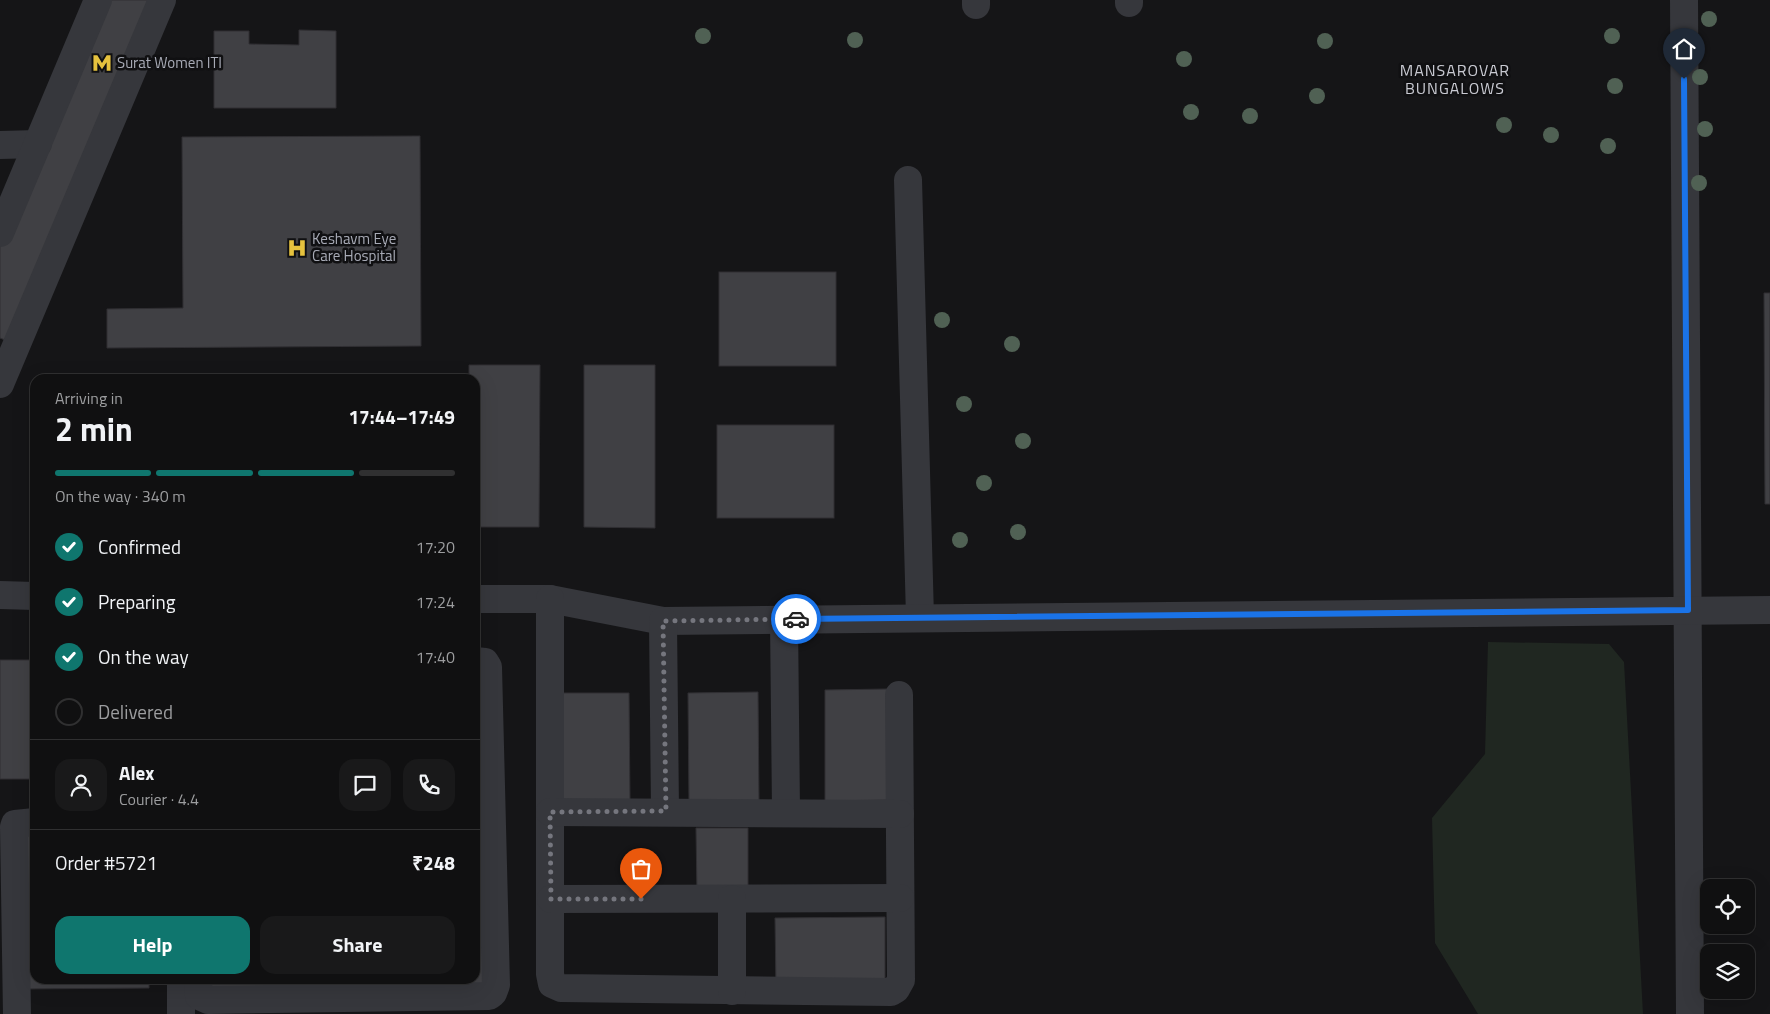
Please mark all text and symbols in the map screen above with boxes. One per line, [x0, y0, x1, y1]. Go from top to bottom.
pin [1663, 28, 1705, 79]
icon: home [1670, 35, 1698, 63]
place label: Surat Women ITI [117, 51, 222, 74]
metro station icon: Surat Women ITI [91, 52, 113, 74]
district label: MANSAROVAR BUNGALOWS [1400, 58, 1510, 100]
place label: Keshavm Eye Care Hospital [312, 227, 396, 267]
hospital icon: Keshavm Eye Care Hospital [286, 237, 308, 259]
text: Arriving in [55, 386, 123, 410]
text: 17:44–17:49 [348, 402, 455, 431]
text: 2 min [55, 405, 133, 453]
text: On the way · 340 m [55, 484, 186, 508]
text: Confirmed [98, 532, 181, 561]
icon: check [55, 533, 83, 561]
text: 17:20 [416, 535, 455, 559]
text: Preparing [98, 587, 175, 616]
icon: check [55, 588, 83, 616]
text: 17:24 [416, 590, 455, 614]
courier [771, 594, 821, 644]
icon: car [782, 605, 810, 633]
text: On the way [98, 642, 189, 671]
icon: check [55, 643, 83, 671]
text: 17:40 [416, 645, 455, 669]
text: Delivered [98, 697, 173, 726]
text: Alex [119, 758, 154, 787]
button: person [55, 759, 107, 811]
button: chat [339, 759, 391, 811]
button: phone [403, 759, 455, 811]
text: Courier · 4.4 [119, 787, 199, 811]
text: Order #5721 [55, 848, 157, 877]
text: ₹248 [412, 848, 455, 877]
pin [620, 848, 662, 899]
icon: bag [627, 855, 655, 883]
map controls [1700, 879, 1755, 999]
button: locate [1700, 879, 1755, 934]
button: Help [55, 916, 250, 974]
button: Share [260, 916, 455, 974]
button: layers [1700, 944, 1755, 999]

